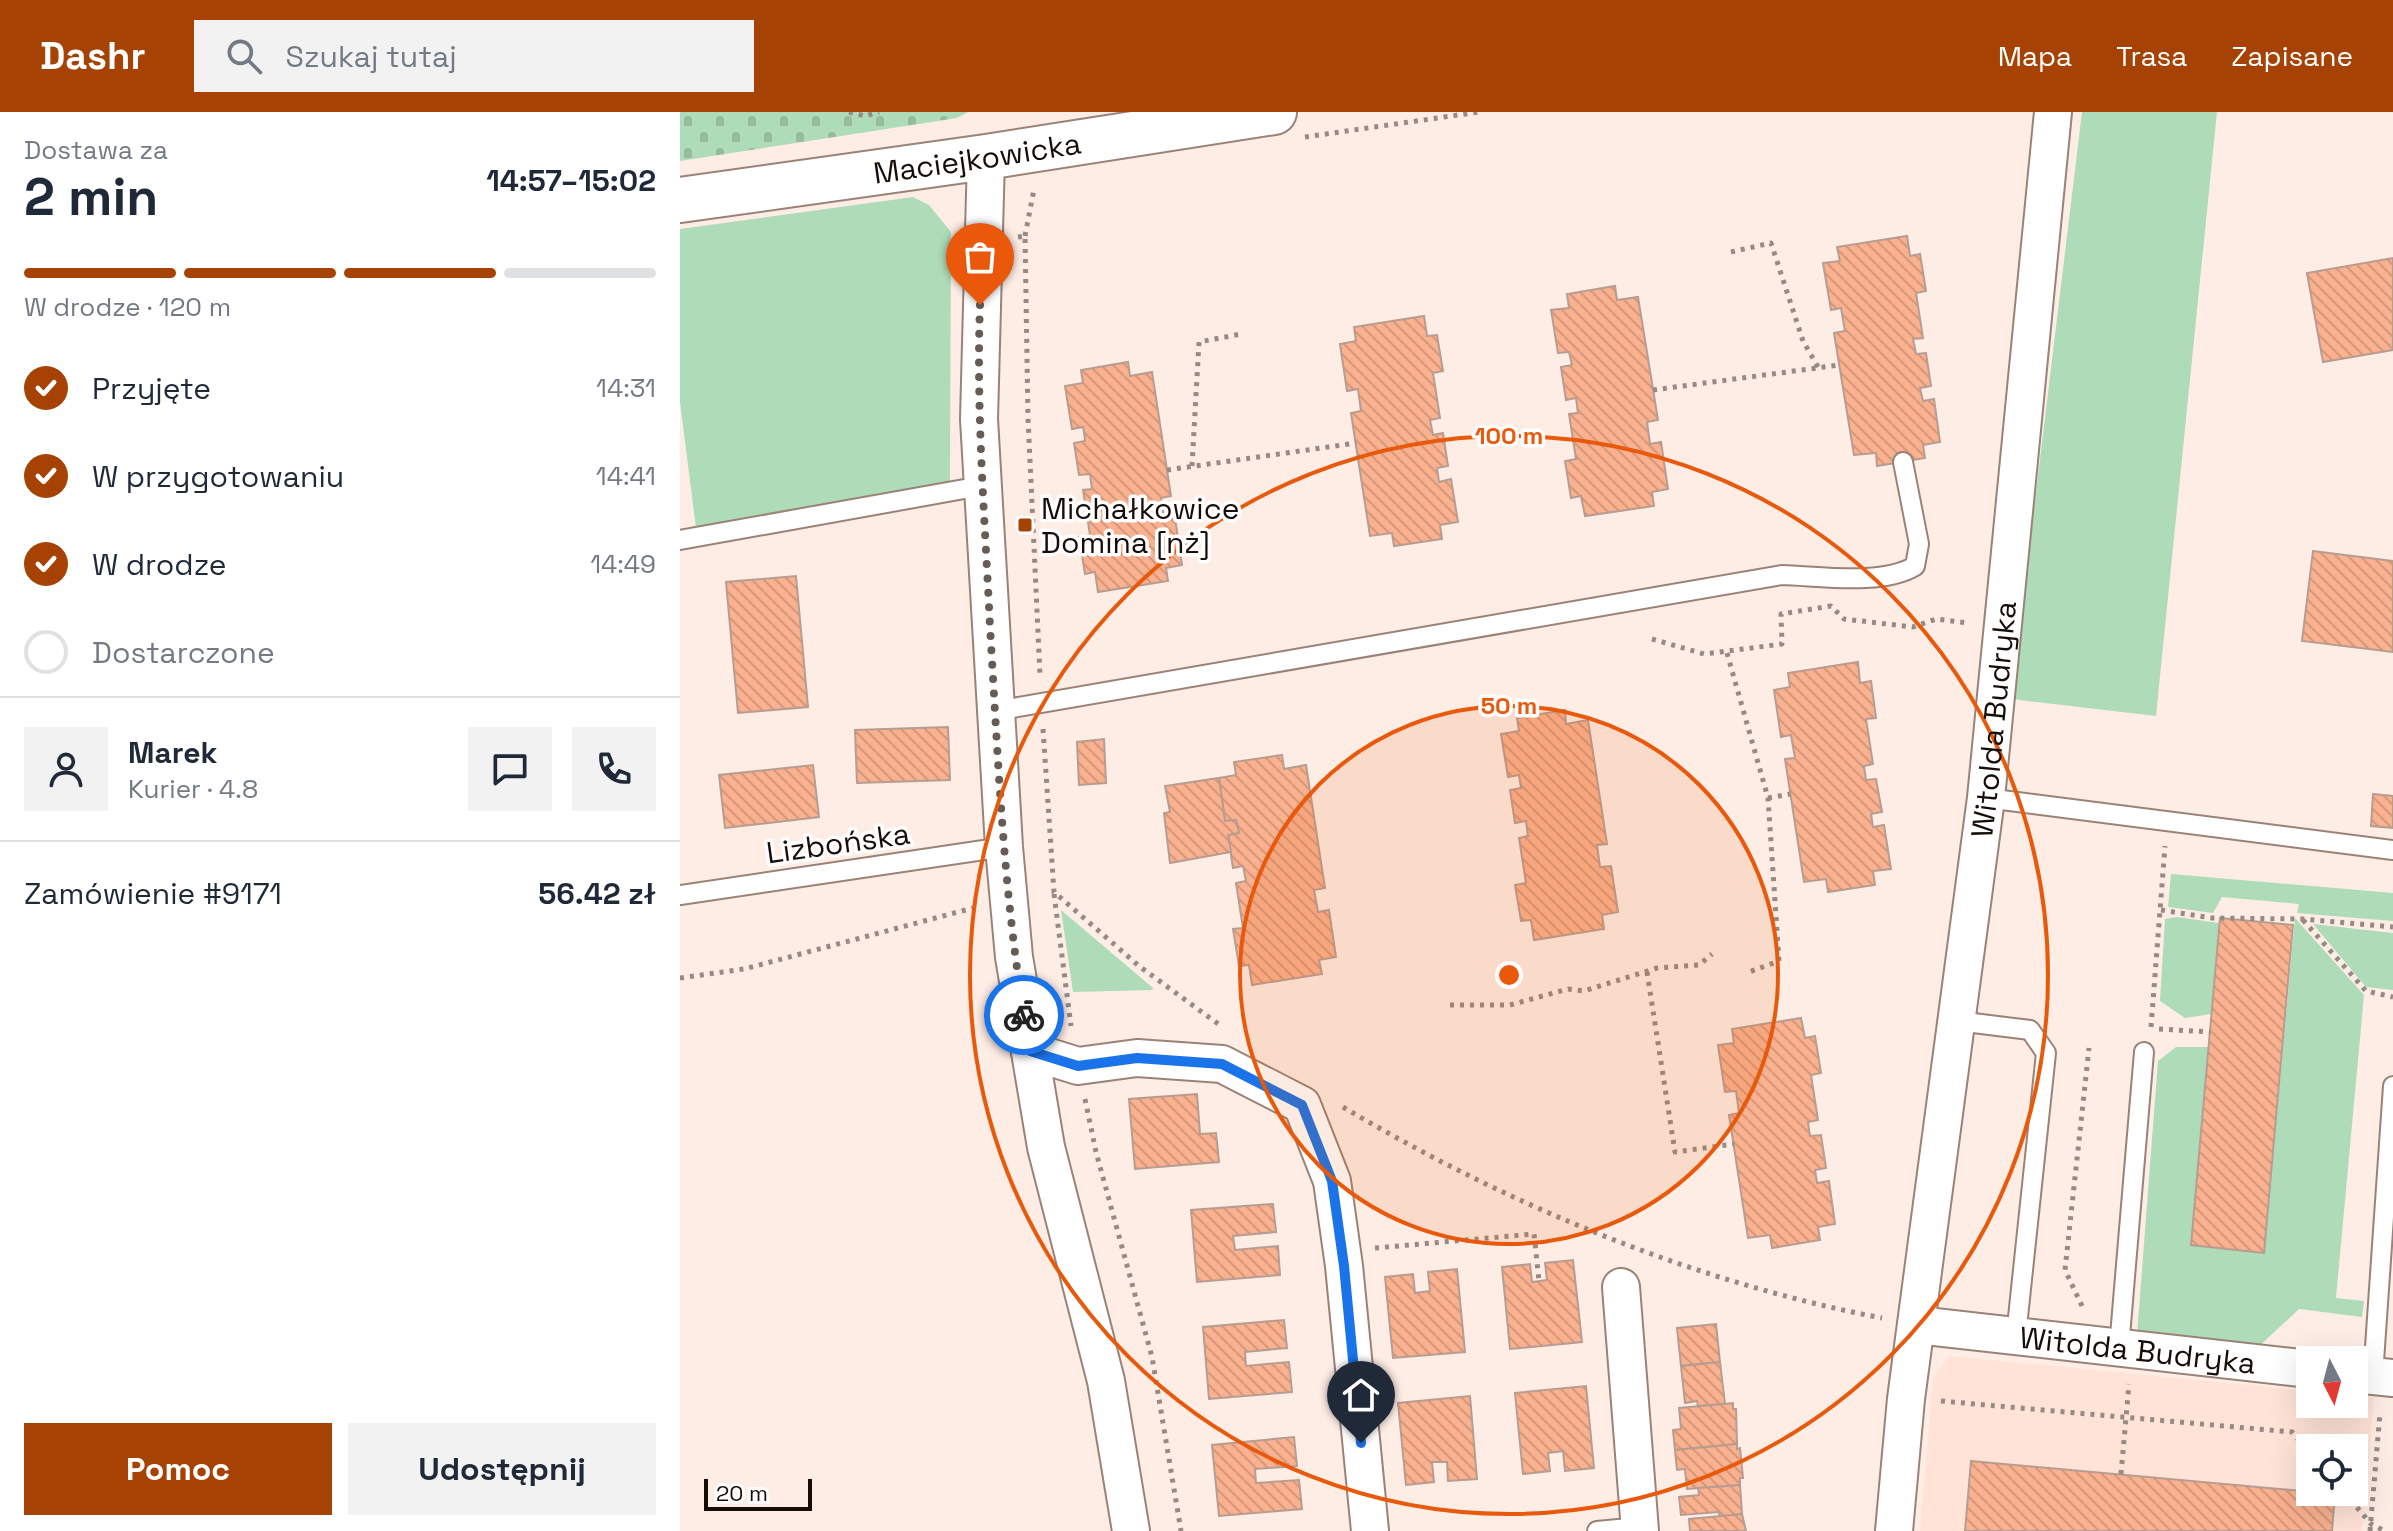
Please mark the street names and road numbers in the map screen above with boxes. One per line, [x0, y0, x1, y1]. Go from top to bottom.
street label: Maciejkowicka [871, 123, 1084, 192]
street label: Witolda Budryka [1961, 599, 2025, 840]
street label: Lizbońska [764, 814, 912, 872]
street label: Witolda Budryka [2018, 1317, 2258, 1382]

